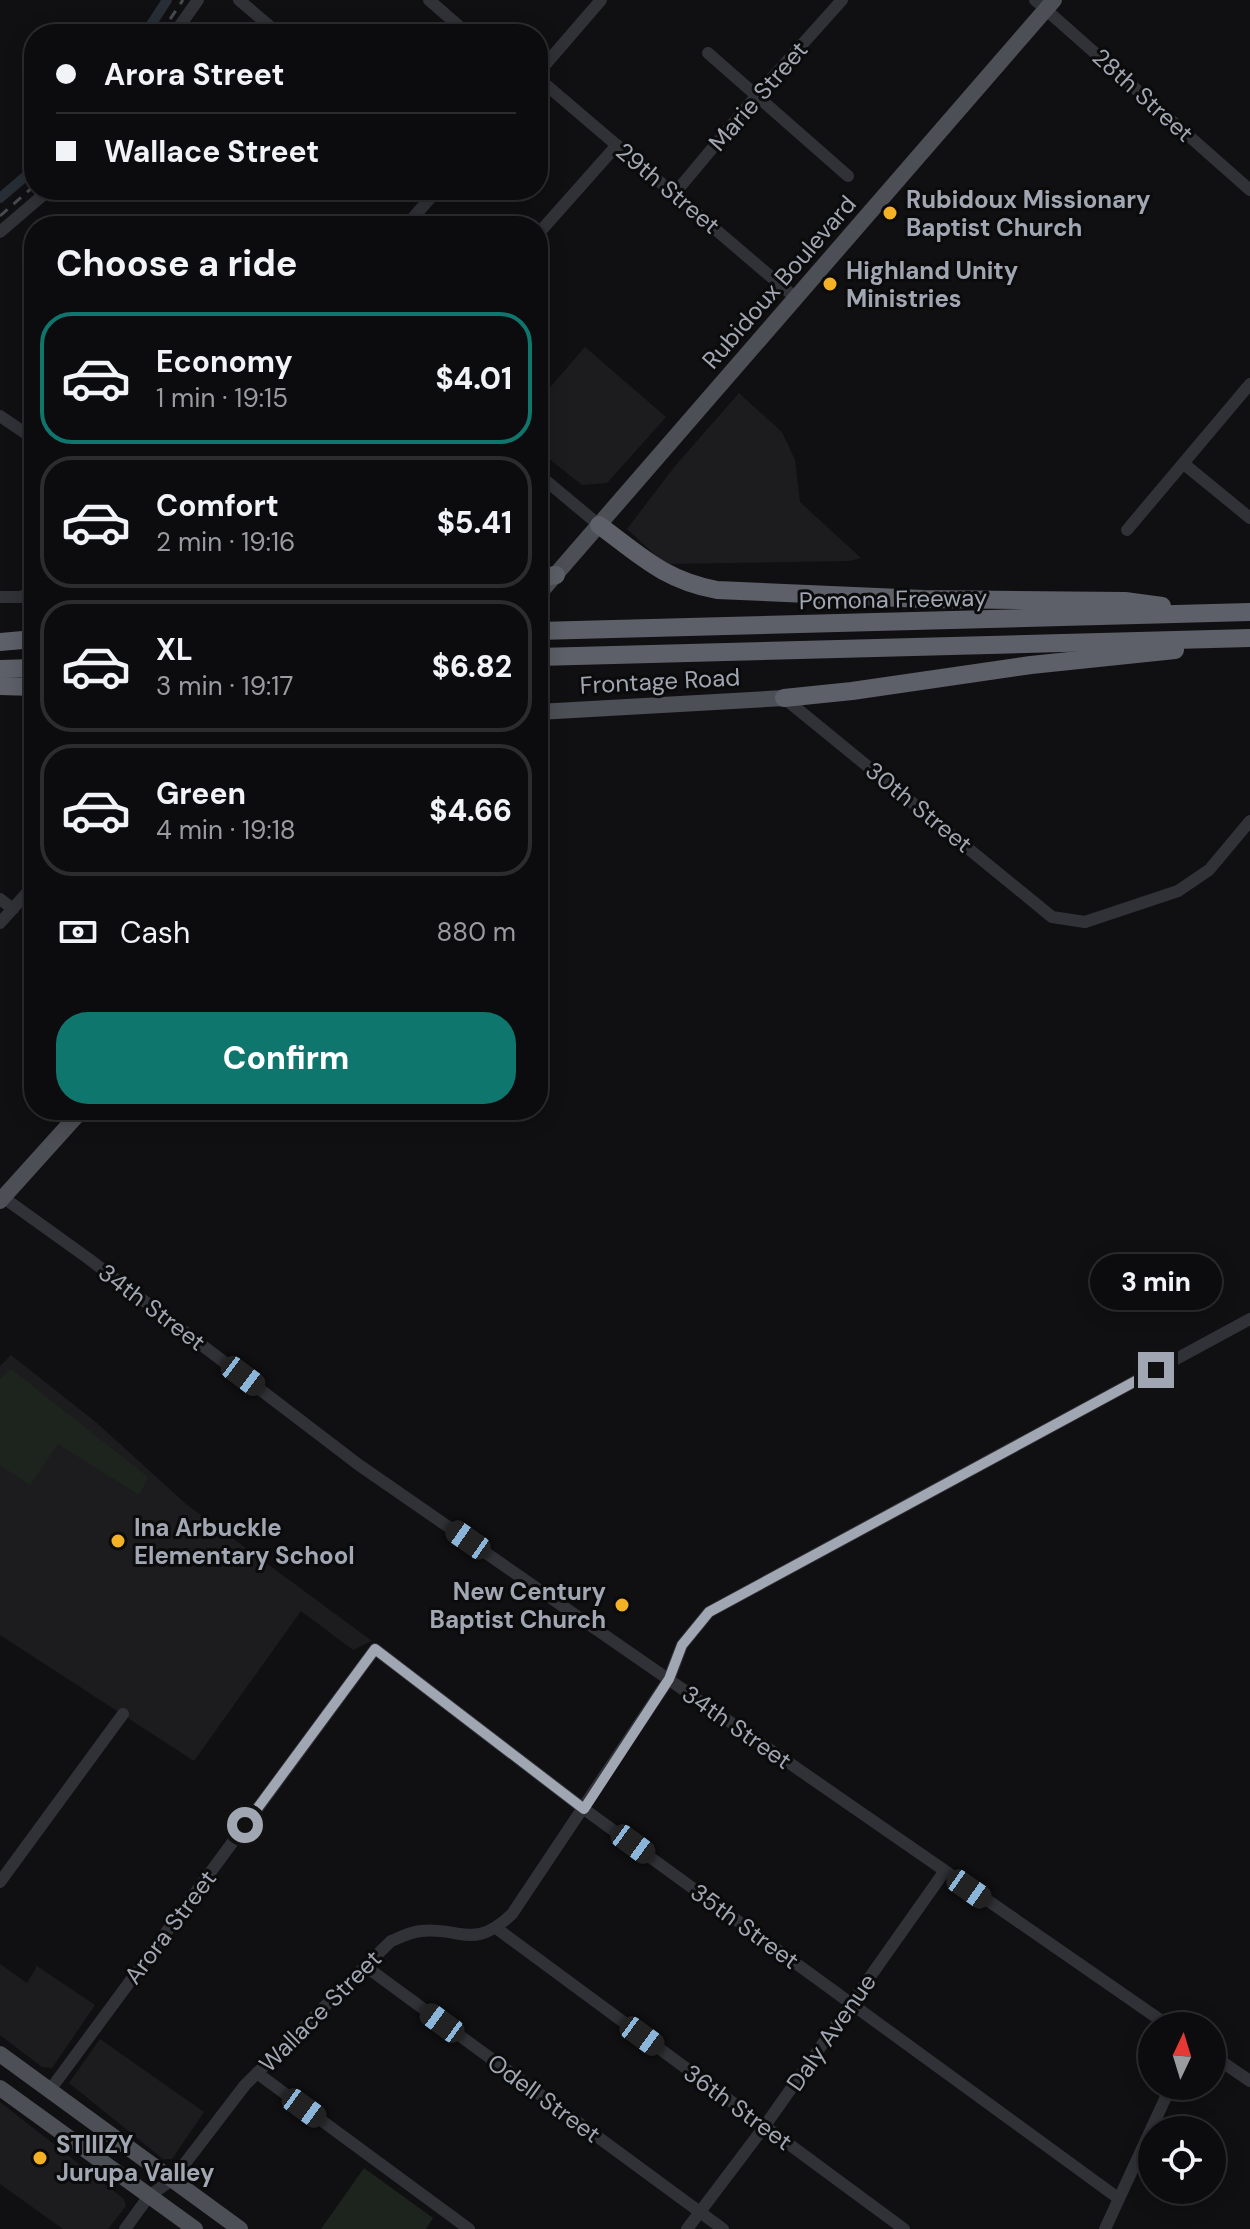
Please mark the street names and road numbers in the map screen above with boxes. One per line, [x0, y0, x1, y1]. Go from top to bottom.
street label: Marie Street [702, 35, 814, 157]
street label: 28th Street [1086, 41, 1200, 149]
street label: 29th Street [610, 136, 726, 240]
street label: Rubidoux Boulevard [695, 189, 863, 375]
street label: Pomona Freeway [799, 582, 987, 616]
street label: Frontage Road [579, 661, 741, 701]
street label: 30th Street [859, 755, 979, 859]
street label: 34th Street [92, 1257, 212, 1357]
street label: 34th Street [676, 1678, 798, 1776]
street label: Arora Street [117, 1864, 223, 1990]
street label: 35th Street [685, 1876, 805, 1976]
street label: Wallace Street [252, 1943, 388, 2079]
street label: Daly Avenue [779, 1967, 883, 2097]
street label: Odell Street [481, 2047, 607, 2149]
street label: 36th Street [678, 2057, 798, 2157]

